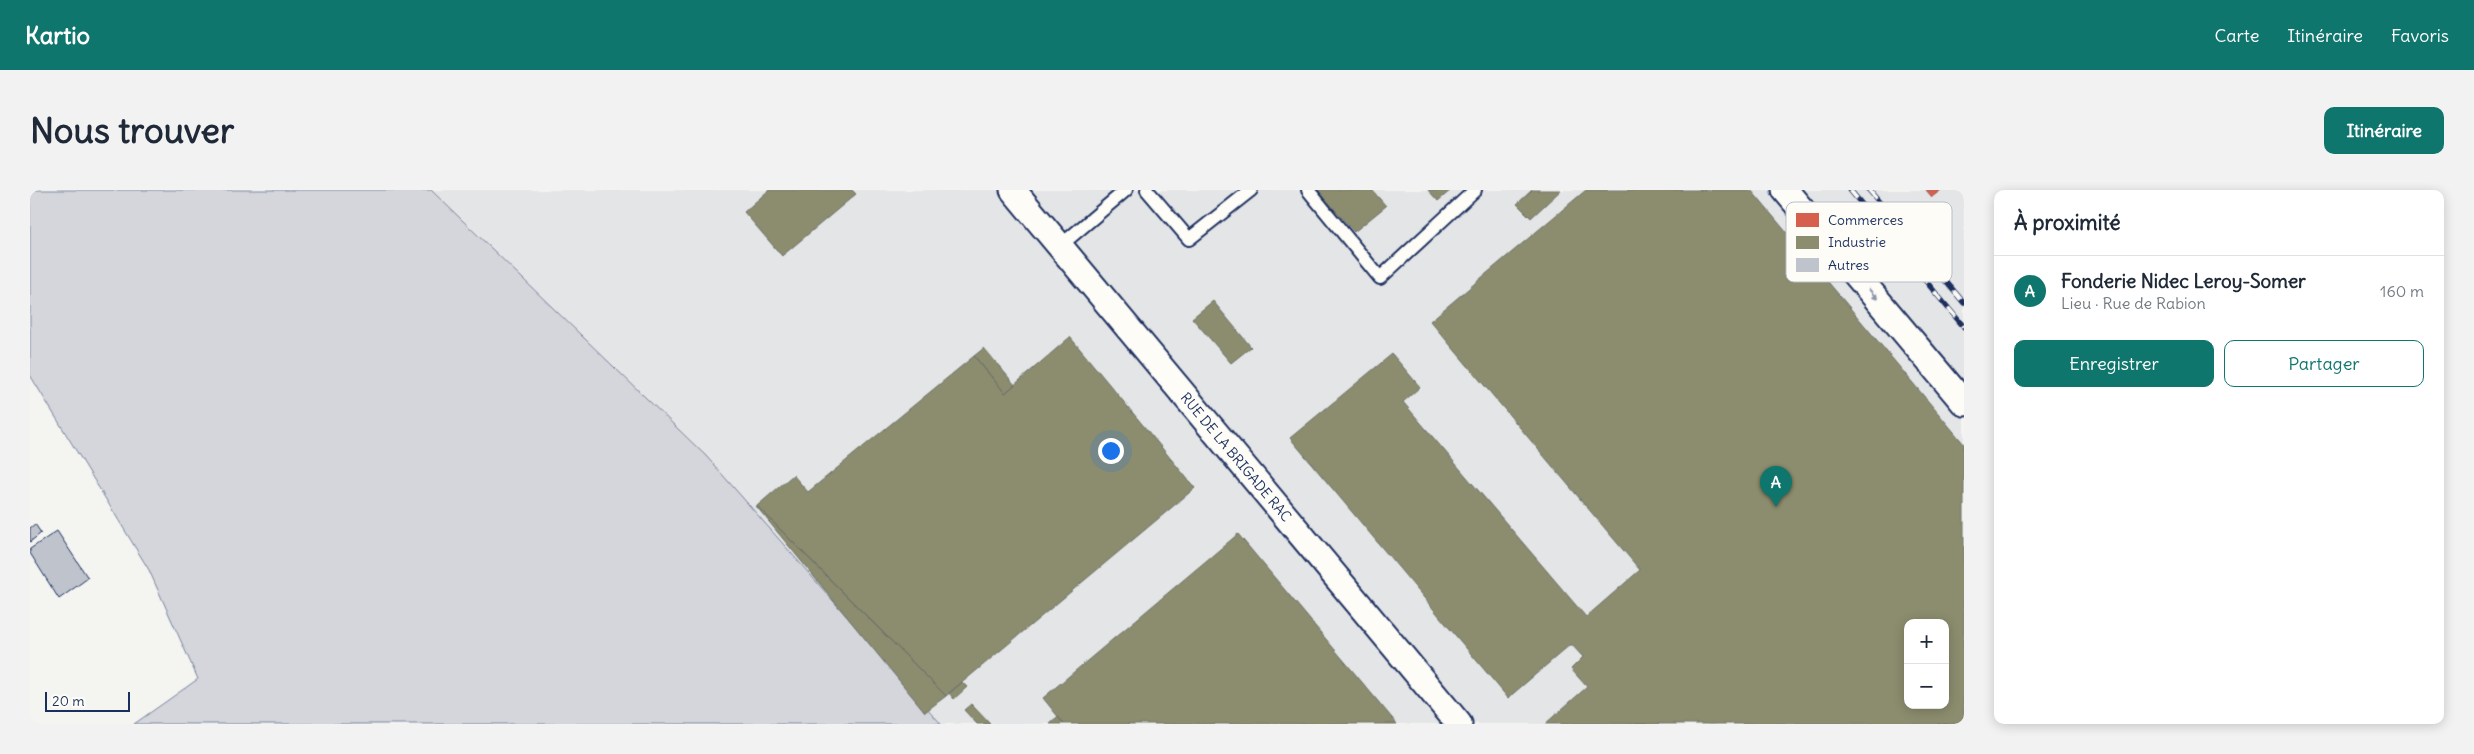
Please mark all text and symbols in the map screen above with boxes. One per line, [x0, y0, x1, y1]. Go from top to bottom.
text: Kartio [25, 20, 90, 50]
text: Carte [2214, 24, 2259, 47]
text: Itinéraire [2287, 24, 2363, 47]
text: Favoris [2391, 24, 2449, 47]
button: Itinéraire [2324, 107, 2444, 154]
text: Nous trouver [30, 108, 234, 152]
legend [1786, 202, 1952, 282]
text: À proximité [2014, 209, 2121, 236]
text: Commerces [1828, 211, 1903, 229]
text: Industrie [1828, 233, 1886, 251]
text: Autres [1828, 256, 1869, 274]
text: Fonderie Nidec Leroy-Somer [2061, 269, 2306, 293]
text: A [2025, 281, 2035, 301]
text: 160 m [2380, 281, 2424, 301]
one-way arrow [1867, 288, 1878, 301]
text: Lieu · Rue de Rabion [2061, 293, 2206, 313]
button: Enregistrer [2014, 340, 2214, 387]
button: Partager [2224, 340, 2424, 387]
street label: RUE DE LA BRIGADE RAC [1177, 389, 1295, 525]
your location [1098, 438, 1124, 464]
pin: A [1760, 466, 1792, 507]
map controls [1904, 619, 1949, 709]
button: + [1904, 619, 1949, 664]
button: − [1904, 664, 1949, 709]
scale bar [45, 689, 130, 712]
text: 20 m [52, 692, 85, 710]

